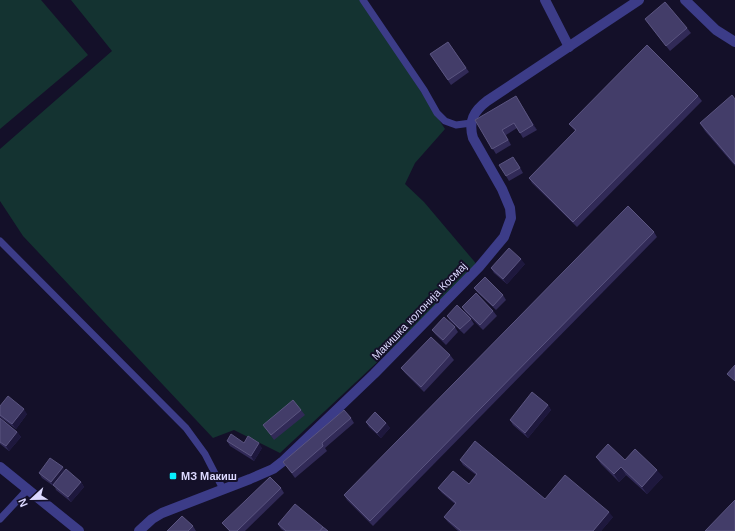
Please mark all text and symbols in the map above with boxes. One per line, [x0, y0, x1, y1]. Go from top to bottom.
street label: Макишка колонија Космај [369, 260, 469, 362]
place label: МЗ Макиш [181, 470, 237, 482]
marker: МЗ Макиш [168, 471, 178, 481]
north arrow [12, 479, 52, 519]
text: N [16, 497, 30, 509]

